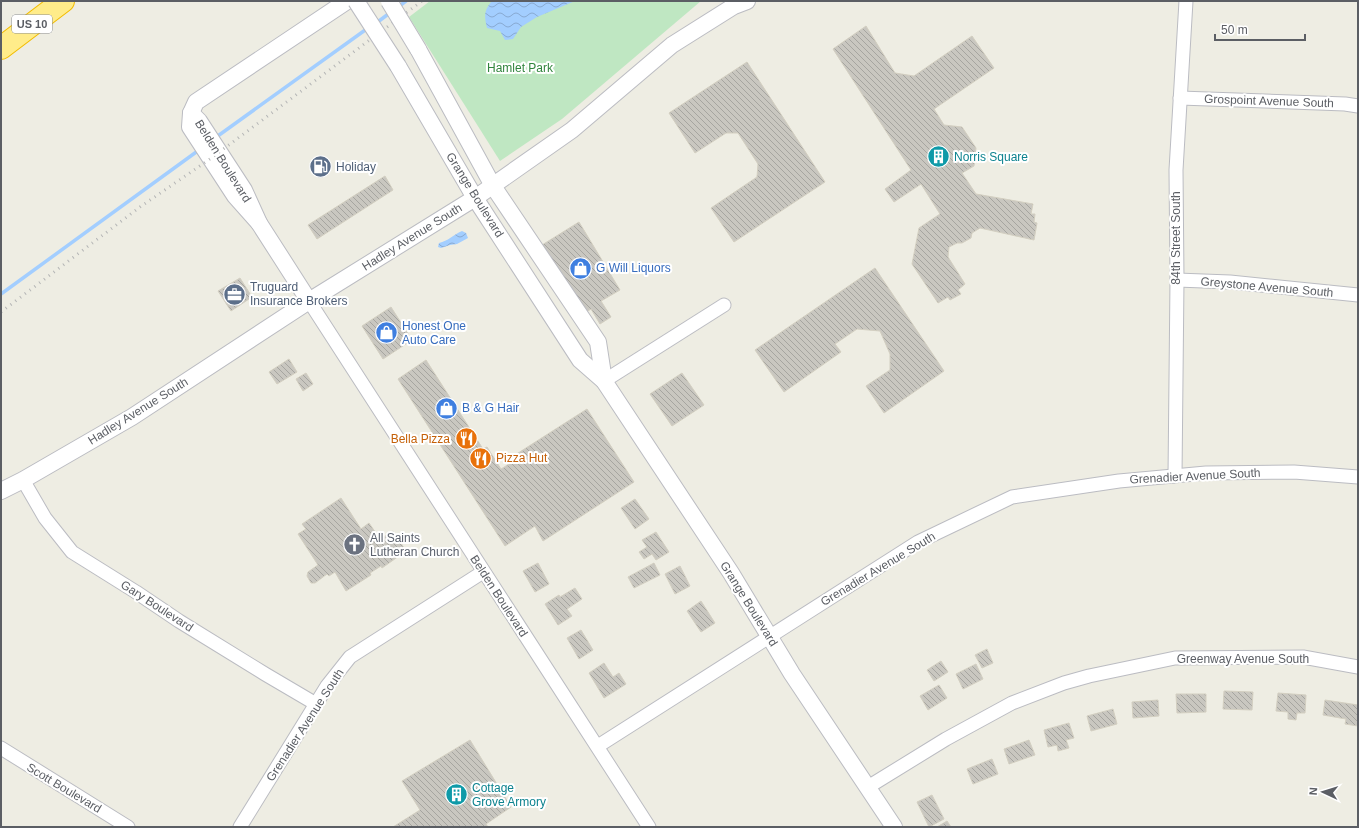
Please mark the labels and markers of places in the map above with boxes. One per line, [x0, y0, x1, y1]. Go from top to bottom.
building icon: Norris Square [926, 144, 952, 170]
place label: Norris Square [954, 150, 1028, 164]
fuel station icon: Holiday [307, 154, 333, 180]
place label: Holiday [336, 160, 376, 174]
shop icon: G Will Liquors [568, 255, 594, 281]
place label: G Will Liquors [596, 261, 671, 275]
place label: Truguard Insurance Brokers [250, 280, 347, 308]
office icon: Truguard Insurance Brokers [222, 281, 248, 307]
place label: Honest One Auto Care [402, 319, 466, 347]
shop icon: Honest One Auto Care [374, 320, 400, 346]
shop icon: B & G Hair [433, 395, 459, 421]
place label: B & G Hair [462, 401, 519, 415]
restaurant icon: Bella Pizza [453, 426, 479, 452]
place label: Bella Pizza [391, 432, 450, 446]
restaurant icon: Pizza Hut [468, 445, 494, 471]
place label: Pizza Hut [496, 451, 548, 465]
place label: All Saints Lutheran Church [370, 531, 459, 559]
church icon: All Saints Lutheran Church [341, 532, 367, 558]
place label: Cottage Grove Armory [472, 781, 546, 809]
building icon: Cottage Grove Armory [444, 782, 470, 808]

